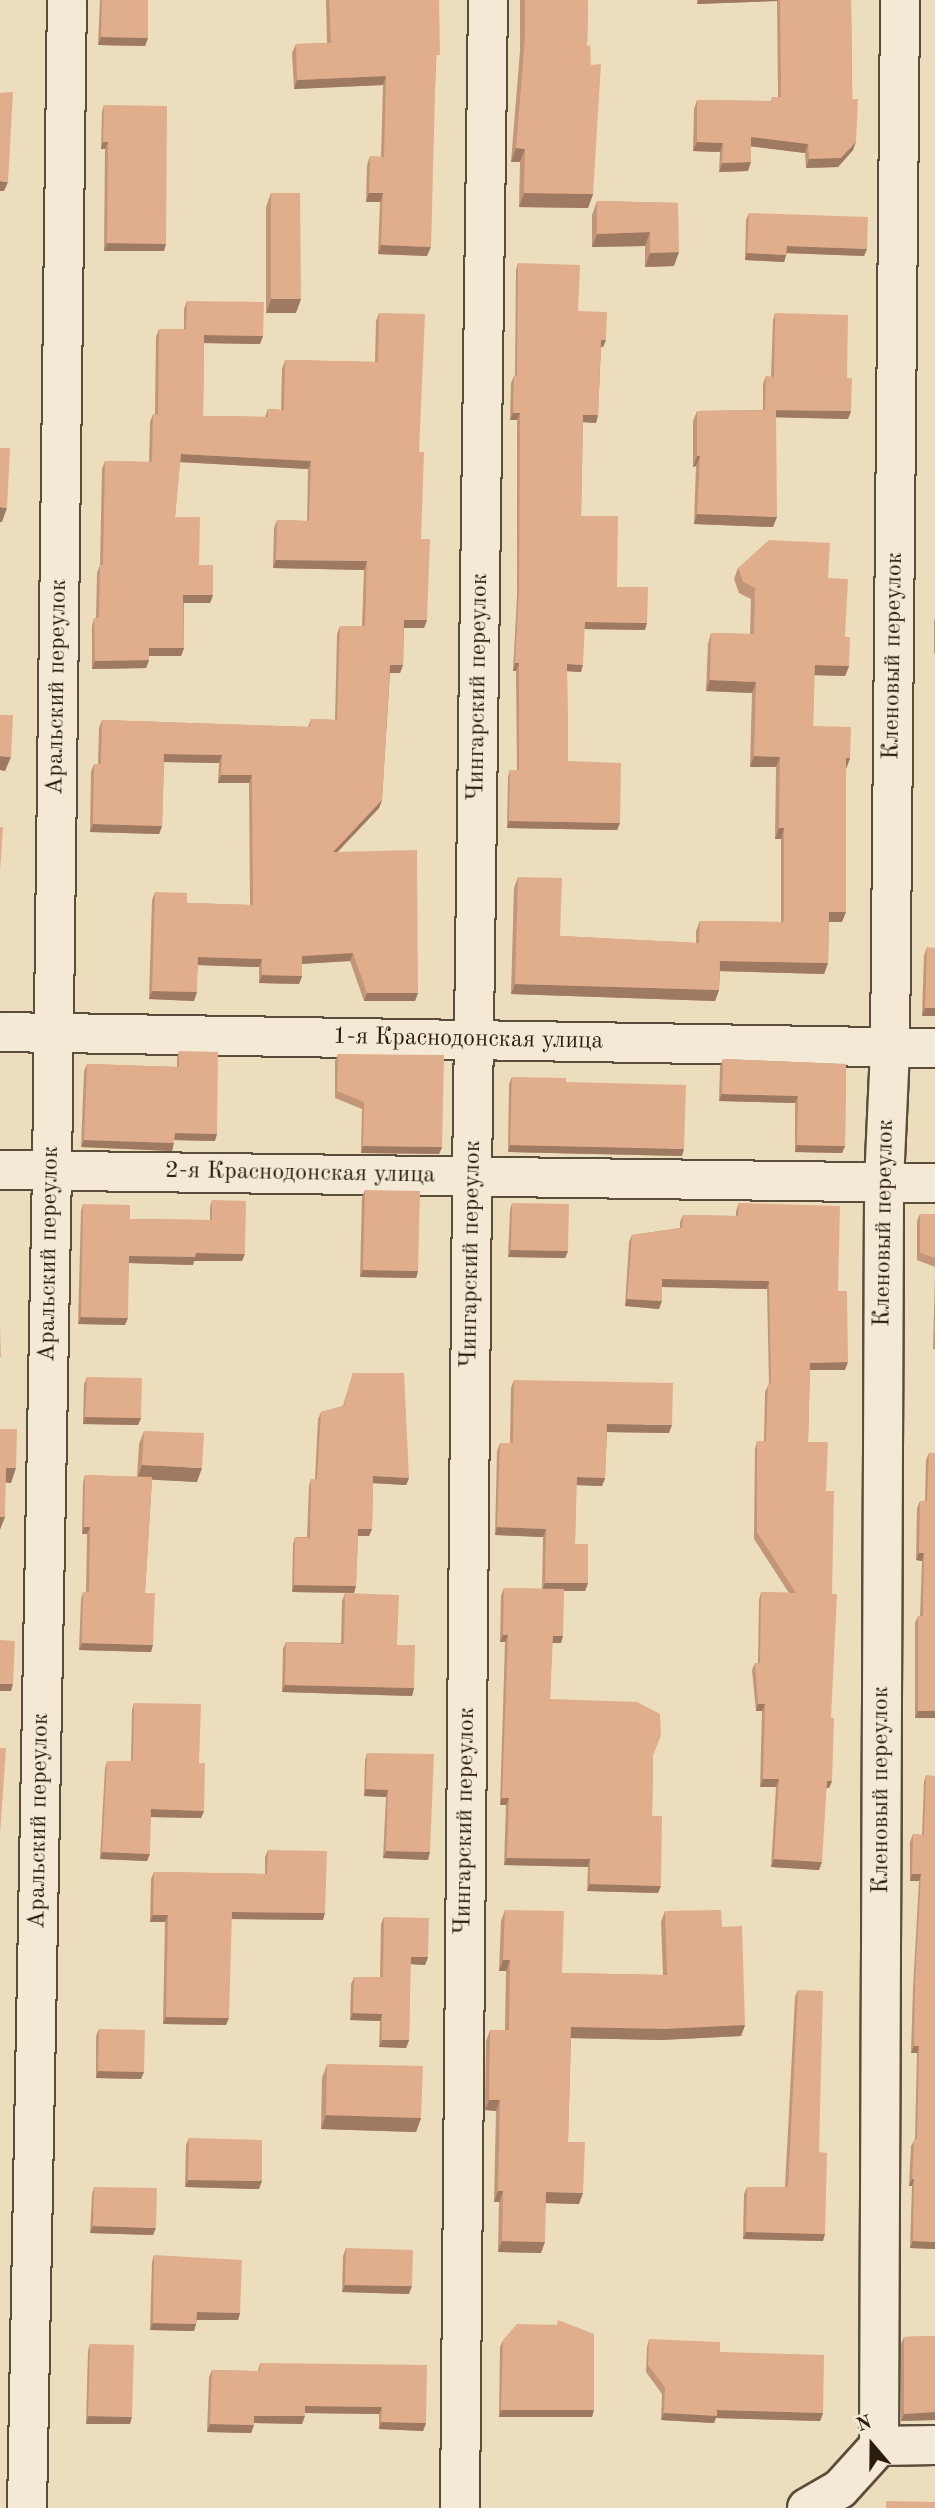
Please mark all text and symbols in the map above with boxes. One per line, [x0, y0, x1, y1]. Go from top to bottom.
street label: Кленовый переулок [878, 552, 910, 760]
street label: Чингарский переулок [463, 573, 495, 801]
street label: Аральский переулок [42, 579, 74, 795]
street label: 1-я Краснодонская улица [333, 1023, 603, 1057]
street label: Кленовый переулок [869, 1119, 901, 1327]
street label: Чингарский переулок [456, 1140, 488, 1368]
street label: Аральский переулок [34, 1146, 66, 1362]
street label: 2-я Краснодонская улица [165, 1157, 435, 1191]
street label: Кленовый переулок [868, 1686, 896, 1894]
street label: Чингарский переулок [450, 1707, 482, 1935]
street label: Аральский переулок [24, 1713, 56, 1929]
north arrow [837, 2410, 907, 2480]
text: N [855, 2413, 875, 2436]

